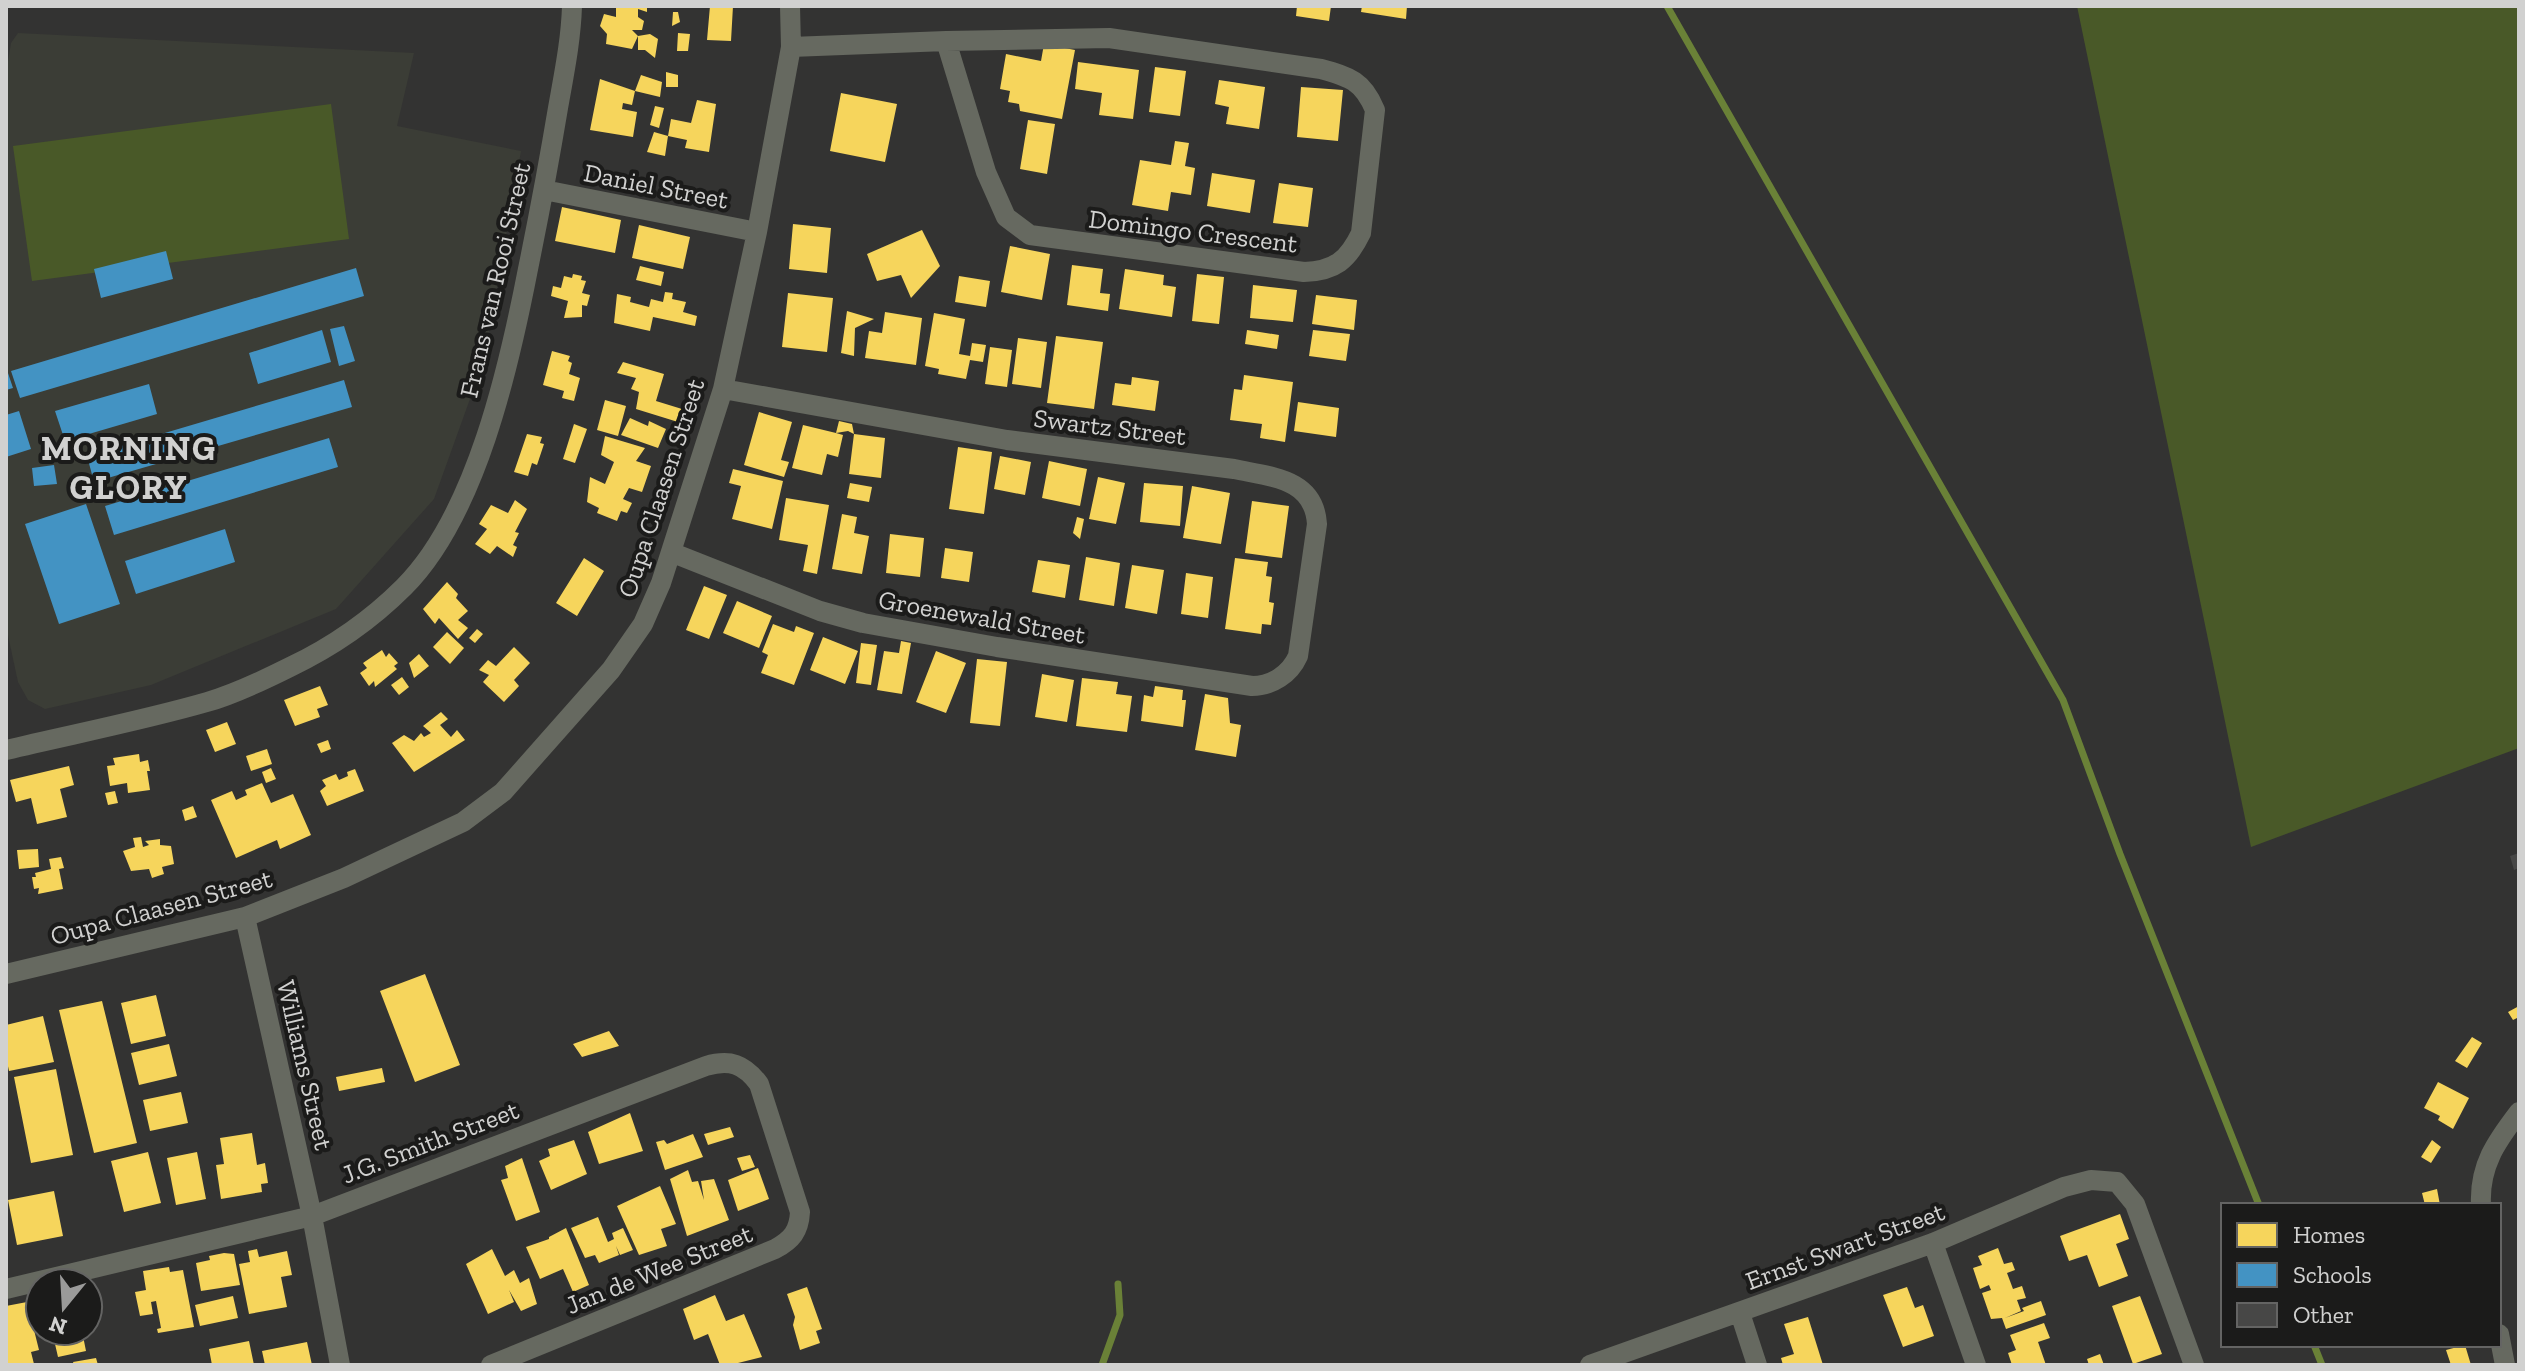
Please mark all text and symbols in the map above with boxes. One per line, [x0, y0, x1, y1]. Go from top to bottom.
street label: Daniel Street [581, 156, 731, 216]
street label: Frans van Rooi Street [452, 159, 538, 401]
street label: Domingo Crescent [1087, 202, 1299, 260]
street label: Oupa Claasen Street [611, 374, 712, 601]
street label: Swartz Street [1032, 402, 1188, 452]
district label: MORNING GLORY [41, 428, 217, 508]
street label: Groenewald Street [876, 583, 1088, 651]
street label: Oupa Claasen Street [47, 862, 276, 952]
street label: Williams Street [270, 977, 340, 1153]
street label: J.G. Smith Street [337, 1093, 523, 1190]
street label: Ernst Swart Street [1741, 1195, 1949, 1297]
legend [2221, 1203, 2501, 1347]
street label: Jan de Wee Street [561, 1217, 757, 1321]
text: Homes [2293, 1220, 2365, 1249]
text: Schools [2293, 1260, 2372, 1289]
north arrow [24, 1267, 104, 1347]
text: Other [2293, 1300, 2354, 1329]
text: N [46, 1310, 70, 1341]

